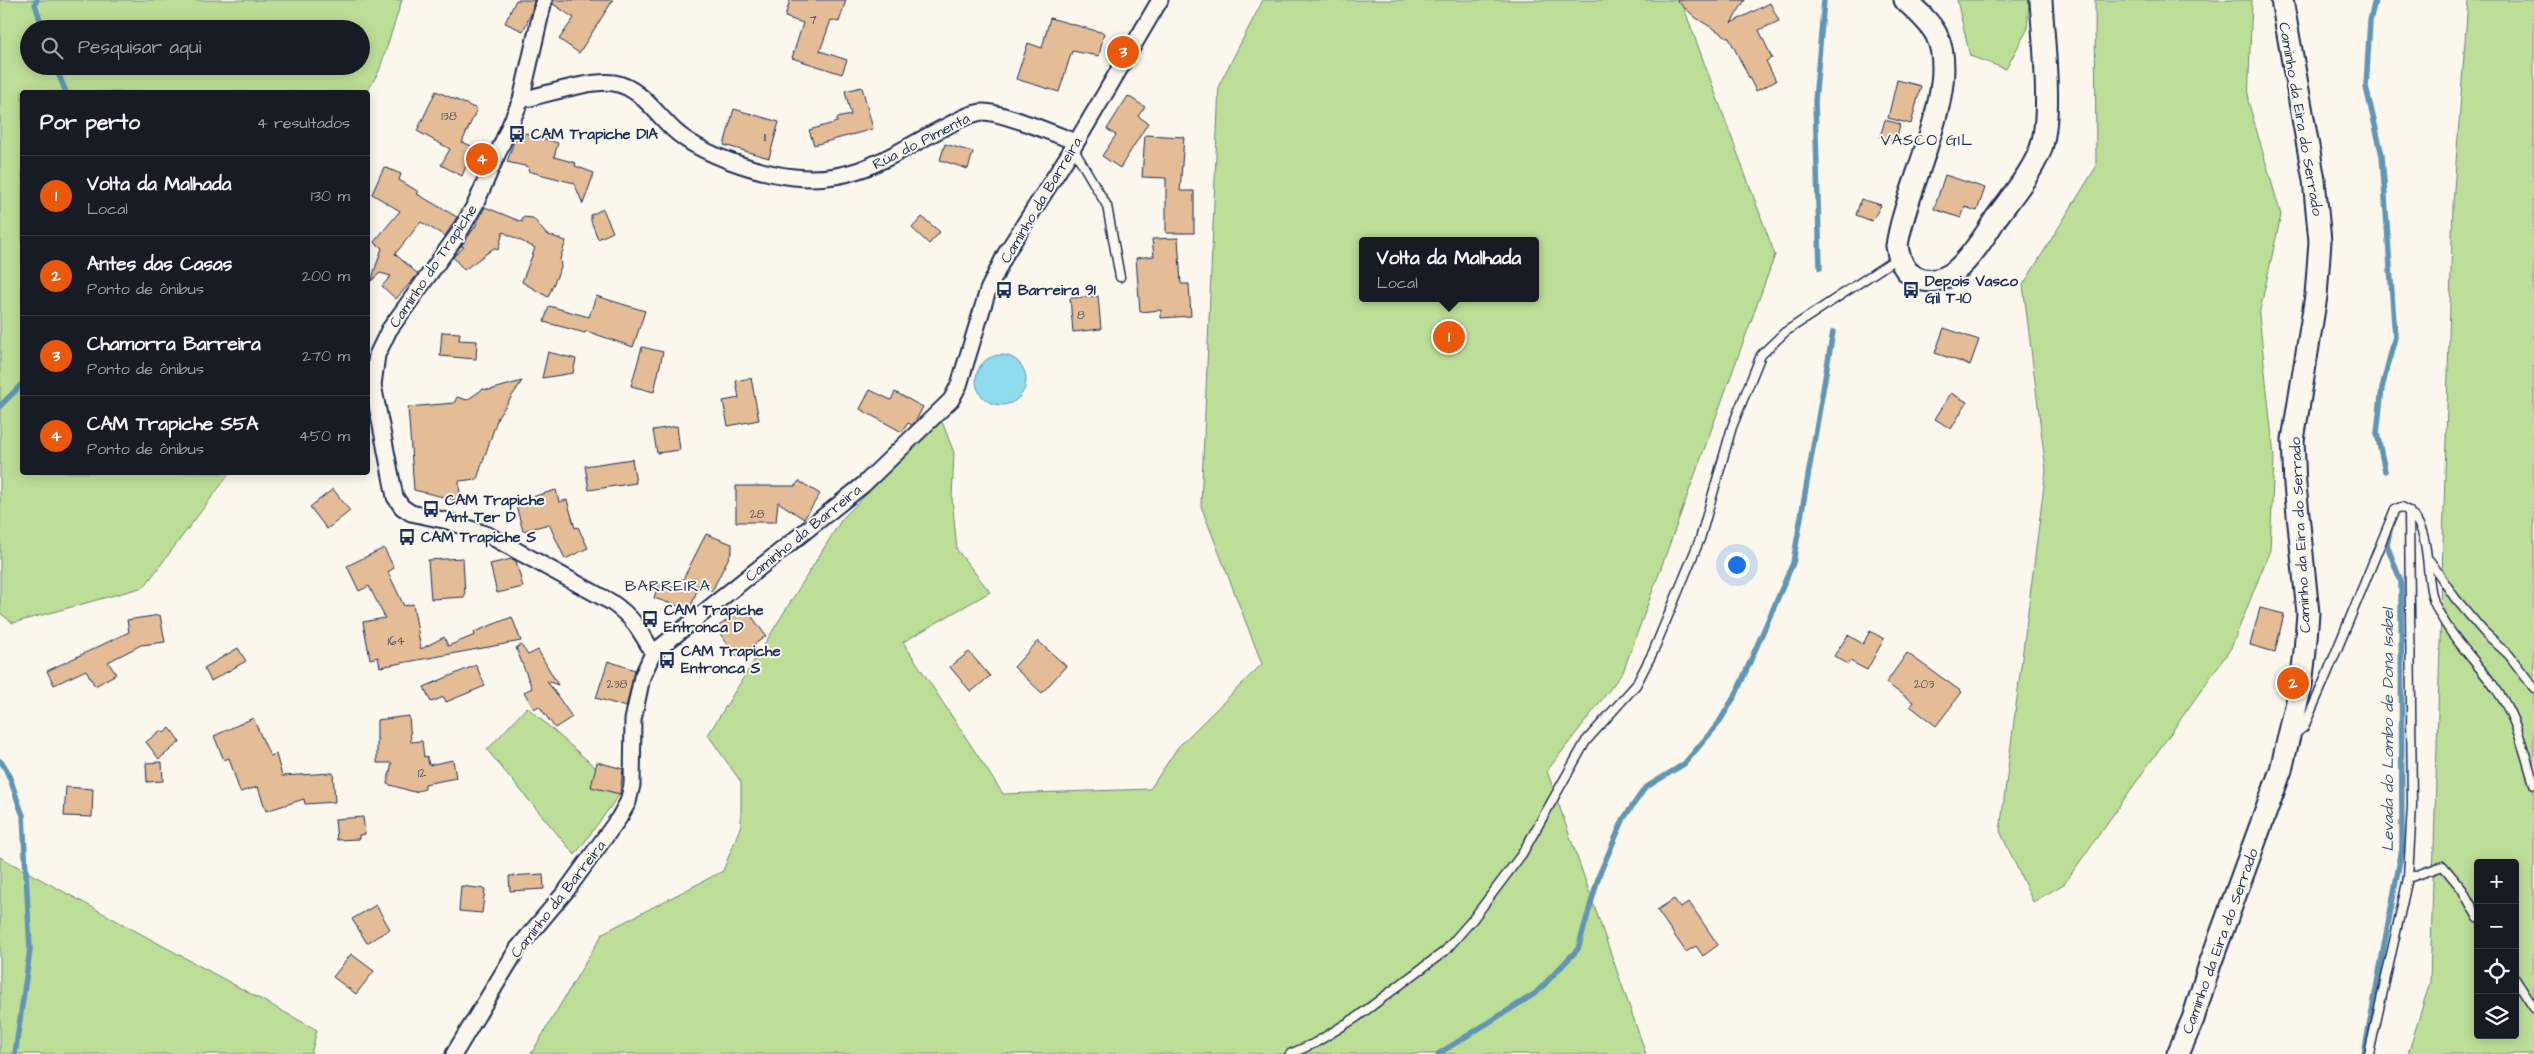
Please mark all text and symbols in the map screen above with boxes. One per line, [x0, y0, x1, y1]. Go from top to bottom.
house number: 7 [809, 12, 817, 29]
search box [20, 20, 370, 75]
street label: Caminho da Eira do Serrado [2273, 21, 2328, 218]
pin: 3 [1107, 33, 1139, 71]
icon: search [38, 34, 66, 62]
text: Pesquisar aqui [78, 34, 201, 61]
text: Por perto [40, 108, 140, 137]
house number: 138 [441, 108, 457, 125]
street label: Rùa do Pimenta [869, 108, 974, 175]
text: 4 resultados [257, 112, 350, 134]
bus stop icon: CAM Trapiche D1A [507, 124, 527, 144]
place label: CAM Trapiche D1A [531, 124, 658, 145]
house number: 11 [763, 129, 767, 146]
district label: VASCO GIL [1881, 129, 1973, 151]
street label: Caminho da Barreira [995, 133, 1088, 267]
pin: 4 [466, 140, 498, 178]
text: Volta da Malhada [87, 171, 231, 198]
text: 1 [55, 185, 57, 207]
text: 130 m [311, 185, 350, 207]
text: Local [87, 198, 128, 220]
street label: Caminho do Trapiche [384, 200, 483, 332]
popup [1359, 237, 1539, 302]
text: Volta da Malhada [1377, 245, 1521, 272]
text: Antes das Casas [87, 251, 232, 278]
text: 2 [51, 265, 61, 287]
text: 200 m [302, 265, 350, 287]
place label: Depois Vasco Gil T-10 [1925, 271, 2018, 309]
text: Local [1377, 272, 1418, 294]
text: Ponto de ônibus [87, 278, 204, 300]
bus stop icon: Barreira 91 [994, 280, 1014, 300]
place label: Barreira 91 [1018, 280, 1096, 301]
bus stop icon: Depois Vasco Gil T-10 [1901, 280, 1921, 300]
house number: 8 [1077, 307, 1085, 324]
pin: 1 [1433, 318, 1465, 356]
text: Chamorra Barreira [87, 331, 261, 358]
text: 3 [52, 345, 60, 367]
text: 270 m [302, 345, 350, 367]
text: Ponto de ônibus [87, 358, 204, 380]
text: CAM Trapiche S5A [87, 411, 259, 438]
text: 4 [51, 425, 61, 447]
text: 450 m [299, 425, 350, 447]
street label: Caminho da Eira do Serrado [2285, 436, 2316, 633]
text: Ponto de ônibus [87, 438, 204, 460]
street label: Caminho da Barreira [741, 480, 866, 587]
place label: CAM Trapiche Ant Ter D [445, 490, 545, 528]
bus stop icon: CAM Trapiche Ant Ter D [421, 499, 441, 519]
house number: 28 [750, 506, 765, 523]
bus stop icon: CAM Trapiche S [397, 527, 417, 547]
place label: CAM Trapiche S [421, 527, 537, 548]
your location [1724, 552, 1750, 578]
district label: BARREIRA [625, 575, 711, 597]
place label: CAM Trapiche Entronca D [664, 600, 764, 638]
water label: Levada do Lombo de Dona Isabel [2377, 606, 2399, 852]
bus stop icon: CAM Trapiche Entronca D [640, 609, 660, 629]
house number: 164 [387, 633, 405, 650]
place label: CAM Trapiche Entronca S [681, 641, 781, 679]
bus stop icon: CAM Trapiche Entronca S [657, 650, 677, 670]
pin: 2 [2277, 664, 2309, 702]
house number: 238 [607, 676, 628, 693]
house number: 203 [1914, 676, 1934, 693]
house number: 12 [418, 765, 426, 782]
street label: Caminho da Barreira [506, 836, 611, 963]
street label: Caminho da Eira do Serrado [2177, 845, 2264, 1037]
map controls [2474, 859, 2519, 1039]
button: + [2474, 859, 2519, 904]
button: − [2474, 904, 2519, 949]
button: locate [2474, 949, 2519, 994]
button: layers [2474, 994, 2519, 1039]

